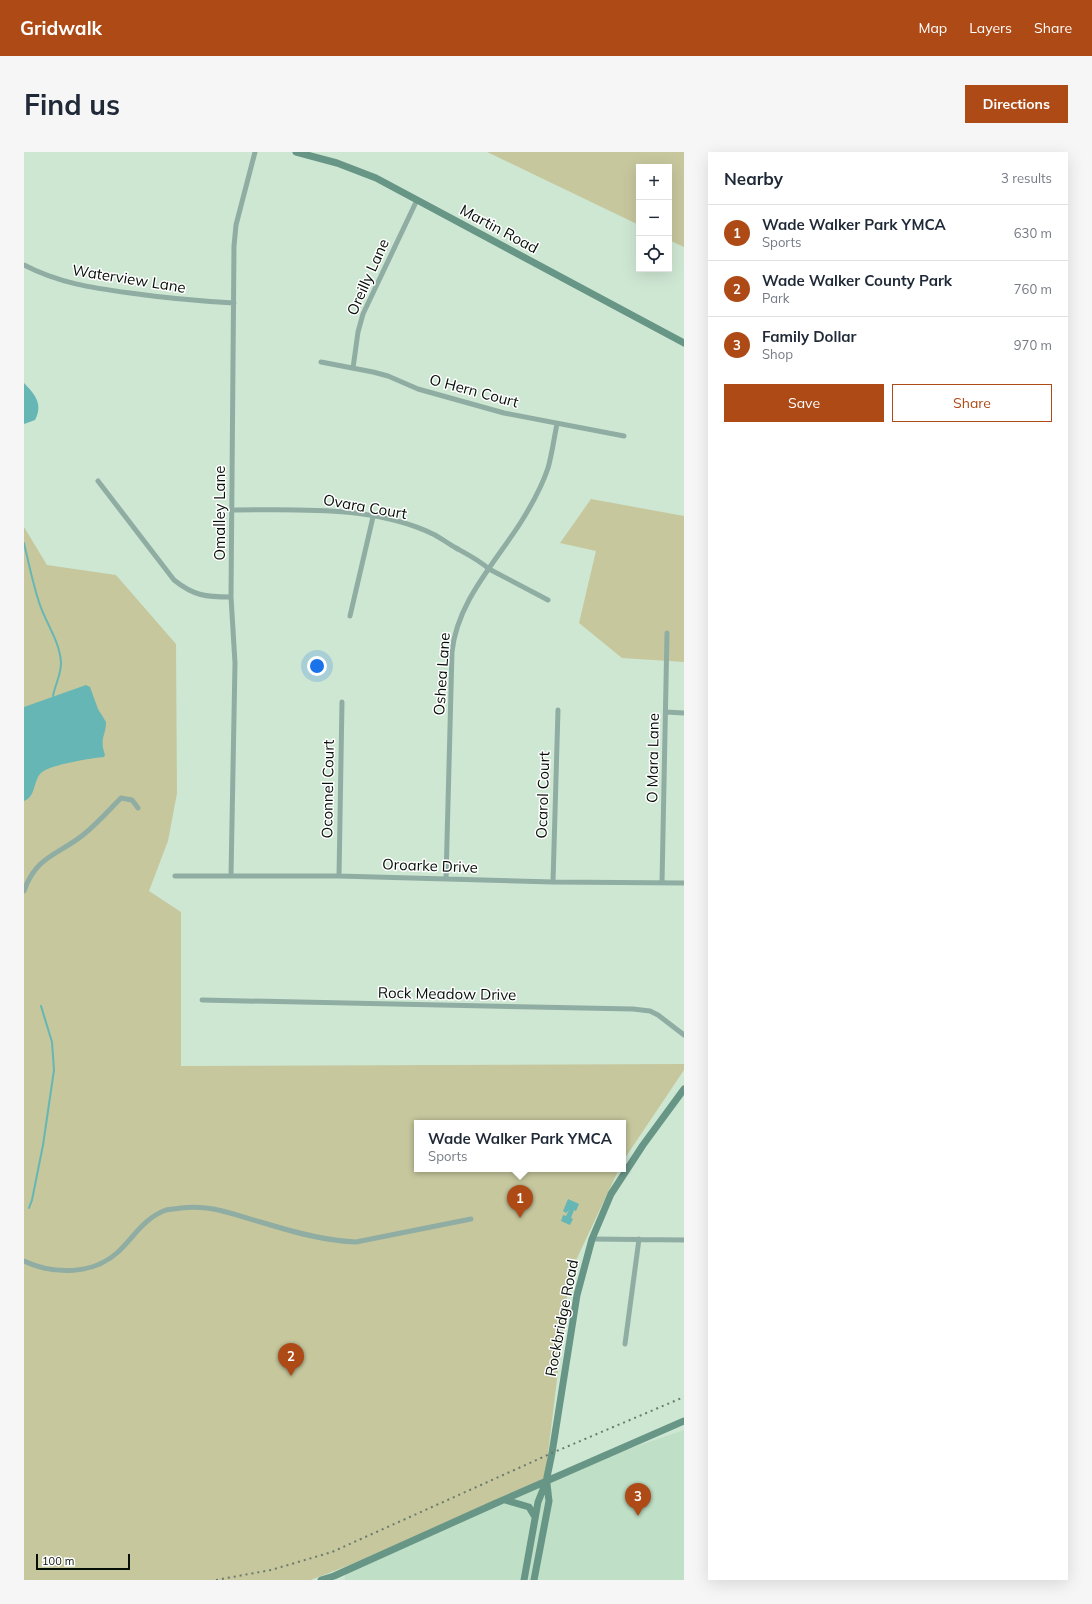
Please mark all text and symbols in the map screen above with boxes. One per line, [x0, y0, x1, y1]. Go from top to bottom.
text: Gridwalk [20, 16, 102, 40]
text: Map [918, 19, 947, 37]
text: Layers [969, 19, 1012, 37]
text: Share [1034, 19, 1072, 37]
button: Directions [965, 85, 1068, 123]
text: Find us [24, 87, 120, 122]
map controls [636, 164, 672, 272]
button: + [636, 164, 672, 200]
text: Nearby [724, 168, 783, 189]
text: 3 results [1001, 170, 1052, 186]
street label: Martin Road [457, 200, 542, 257]
button: − [636, 200, 672, 236]
text: Wade Walker Park YMCA [762, 215, 946, 234]
text: 1 [733, 225, 741, 241]
text: 630 m [1014, 225, 1052, 241]
text: Sports [762, 234, 801, 250]
street label: Oreilly Lane [342, 236, 393, 318]
button: locate [636, 236, 672, 272]
street label: Waterview Lane [71, 260, 187, 297]
text: Wade Walker County Park [762, 271, 952, 290]
text: 2 [733, 281, 741, 297]
text: 760 m [1014, 281, 1052, 297]
text: Park [762, 290, 789, 306]
text: Family Dollar [762, 327, 857, 346]
text: 3 [733, 337, 741, 353]
text: 970 m [1014, 337, 1052, 353]
text: Shop [762, 346, 793, 362]
street label: O Hern Court [428, 370, 521, 412]
button: Save [724, 384, 884, 422]
button: Share [892, 384, 1052, 422]
street label: Omalley Lane [210, 466, 229, 560]
street label: Ovara Court [322, 490, 408, 523]
street label: Oshea Lane [429, 632, 454, 716]
your location [307, 656, 327, 676]
street label: O Mara Lane [642, 713, 663, 803]
street label: Oconnel Court [317, 739, 338, 839]
street label: Ocarol Court [531, 751, 554, 839]
street label: Oroarke Drive [382, 854, 478, 877]
street label: Rock Meadow Drive [378, 983, 516, 1004]
popup [414, 1120, 626, 1172]
text: Wade Walker Park YMCA [428, 1129, 612, 1148]
text: Sports [428, 1148, 467, 1164]
pin: 1 [507, 1185, 533, 1218]
street label: Rockbridge Road [541, 1258, 582, 1378]
pin: 2 [278, 1343, 304, 1376]
pin: 3 [625, 1483, 651, 1516]
scale bar [36, 1552, 130, 1571]
text: 100 m [42, 1554, 74, 1568]

